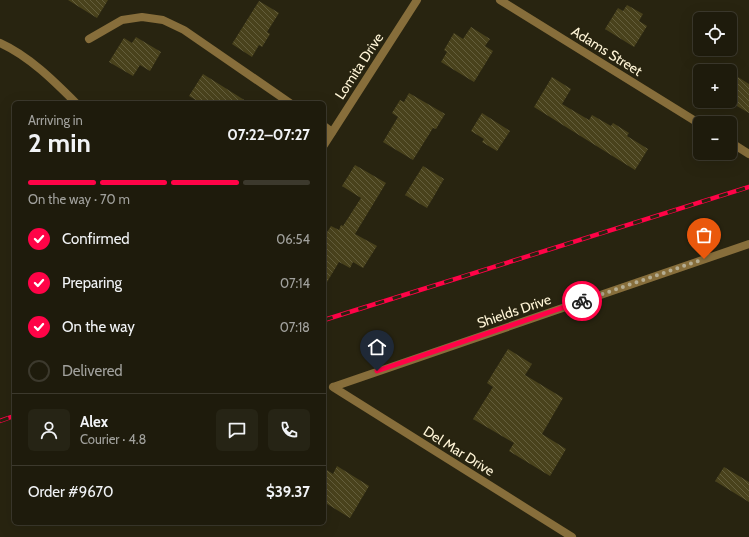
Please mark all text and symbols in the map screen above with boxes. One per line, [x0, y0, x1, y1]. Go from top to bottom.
map controls [693, 12, 737, 160]
button: locate [693, 12, 737, 56]
street label: Adams Street [568, 22, 646, 80]
street label: Lomita Drive [331, 29, 387, 103]
button: + [693, 64, 737, 108]
text: Arriving in [28, 112, 83, 128]
button: − [693, 116, 737, 160]
text: 07:22–07:27 [227, 126, 310, 144]
text: 2 min [28, 127, 91, 159]
text: On the way · 70 m [28, 191, 130, 207]
pin [687, 218, 721, 259]
icon: bag [693, 224, 715, 246]
icon: check [28, 228, 50, 250]
text: Confirmed [62, 230, 130, 248]
text: 06:54 [276, 231, 310, 247]
icon: check [28, 272, 50, 294]
text: Preparing [62, 274, 122, 292]
text: 07:14 [280, 275, 310, 291]
courier [562, 281, 602, 321]
street label: Shields Drive [475, 290, 553, 332]
icon: bike [571, 290, 593, 312]
icon: check [28, 316, 50, 338]
text: On the way [62, 318, 135, 336]
text: 07:18 [280, 319, 310, 335]
pin [360, 330, 394, 371]
icon: home [366, 336, 388, 358]
text: Delivered [62, 362, 123, 380]
button: person [28, 409, 70, 451]
button: chat [216, 409, 258, 451]
button: phone [268, 409, 310, 451]
text: Alex [80, 413, 108, 431]
street label: Del Mar Drive [420, 422, 498, 480]
text: Courier · 4.8 [80, 431, 146, 447]
text: Order #9670 [28, 483, 113, 501]
text: $39.37 [266, 483, 310, 501]

